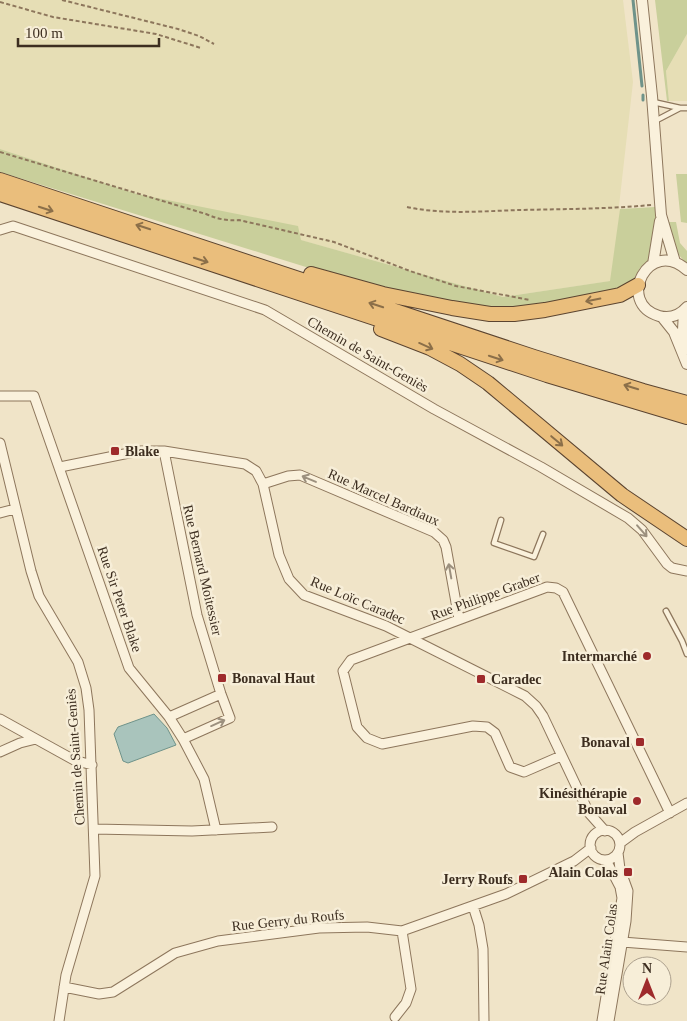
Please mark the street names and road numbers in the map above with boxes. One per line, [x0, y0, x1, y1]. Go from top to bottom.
street label: Chemin de Saint-Geniès [305, 314, 431, 395]
street label: Rue Marcel Bardiaux [326, 466, 442, 529]
street label: Rue Bernard Moitessier [180, 503, 225, 637]
street label: Rue Sir Peter Blake [94, 544, 145, 654]
street label: Rue Philippe Graber [429, 570, 542, 623]
street label: Rue Loïc Caradec [308, 574, 407, 627]
street label: Chemin de Saint-Geniès [63, 688, 88, 826]
street label: Rue Alain Colas [593, 903, 620, 996]
street label: Rue Gerry du Roufs [231, 907, 345, 934]

